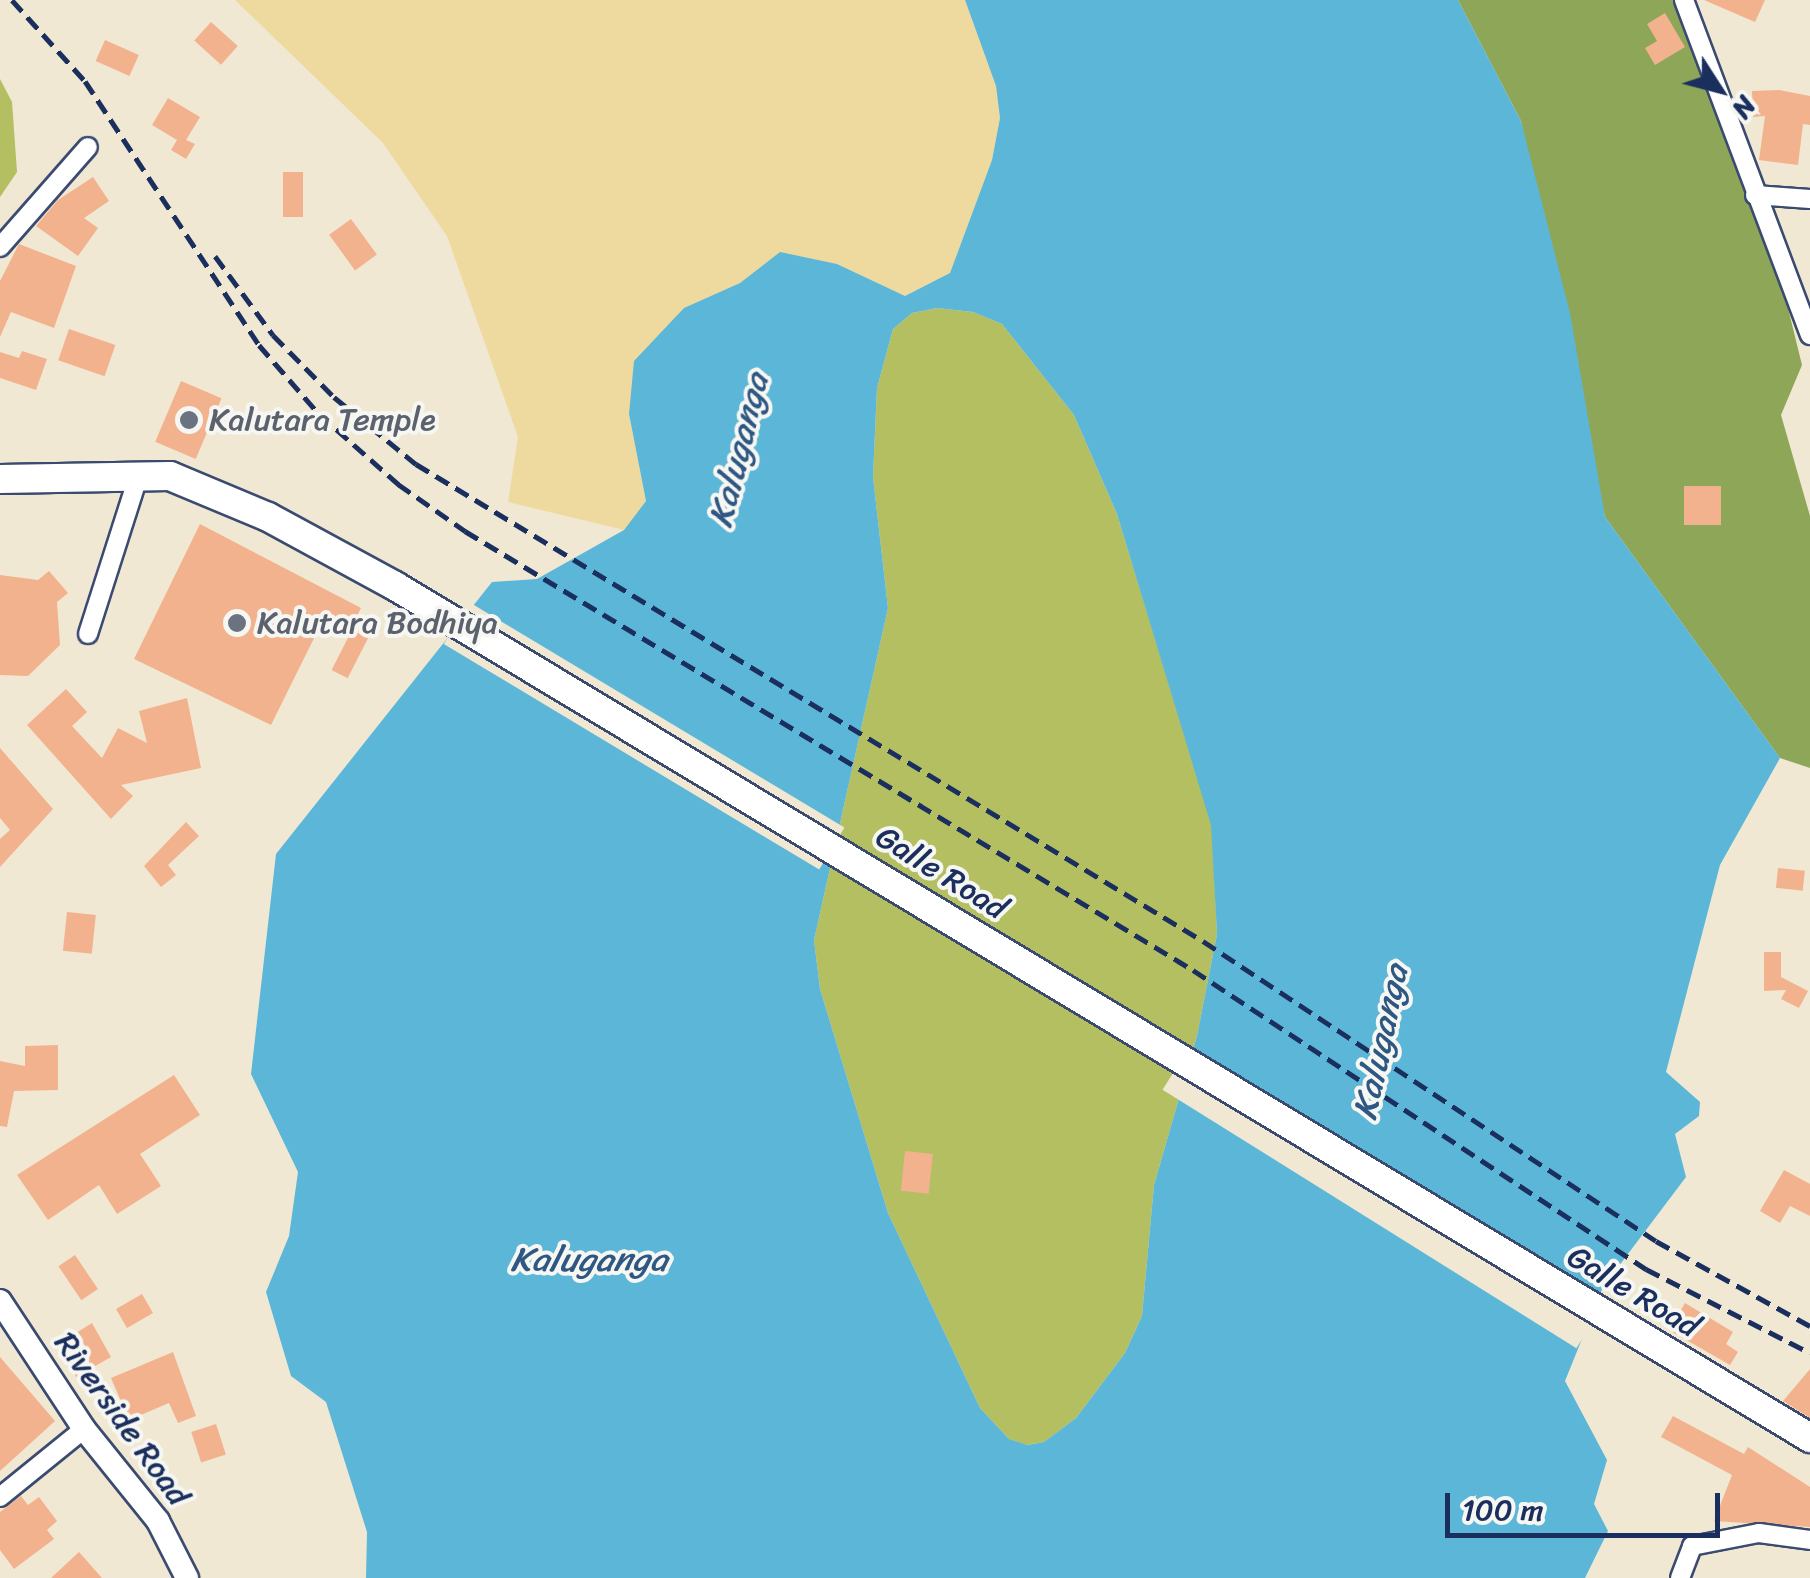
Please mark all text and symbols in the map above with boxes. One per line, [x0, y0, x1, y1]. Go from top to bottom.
north arrow [1670, 40, 1770, 140]
text: N [1719, 86, 1770, 130]
water label: Kaluganga [699, 369, 777, 531]
place label: Kalutara Temple [209, 401, 437, 439]
marker: Kalutara Temple [178, 409, 200, 431]
place label: Kalutara Bodhiya [257, 604, 498, 642]
marker: Kalutara Bodhiya [226, 612, 248, 634]
street label: Galle Road [868, 818, 1014, 928]
water label: Kaluganga [1343, 961, 1417, 1123]
water label: Kaluganga [510, 1238, 668, 1280]
street label: Galle Road [1560, 1238, 1706, 1346]
street label: Riverside Road [46, 1325, 198, 1513]
scale bar [1450, 1473, 1725, 1535]
text: 100 m [1462, 1483, 1544, 1537]

